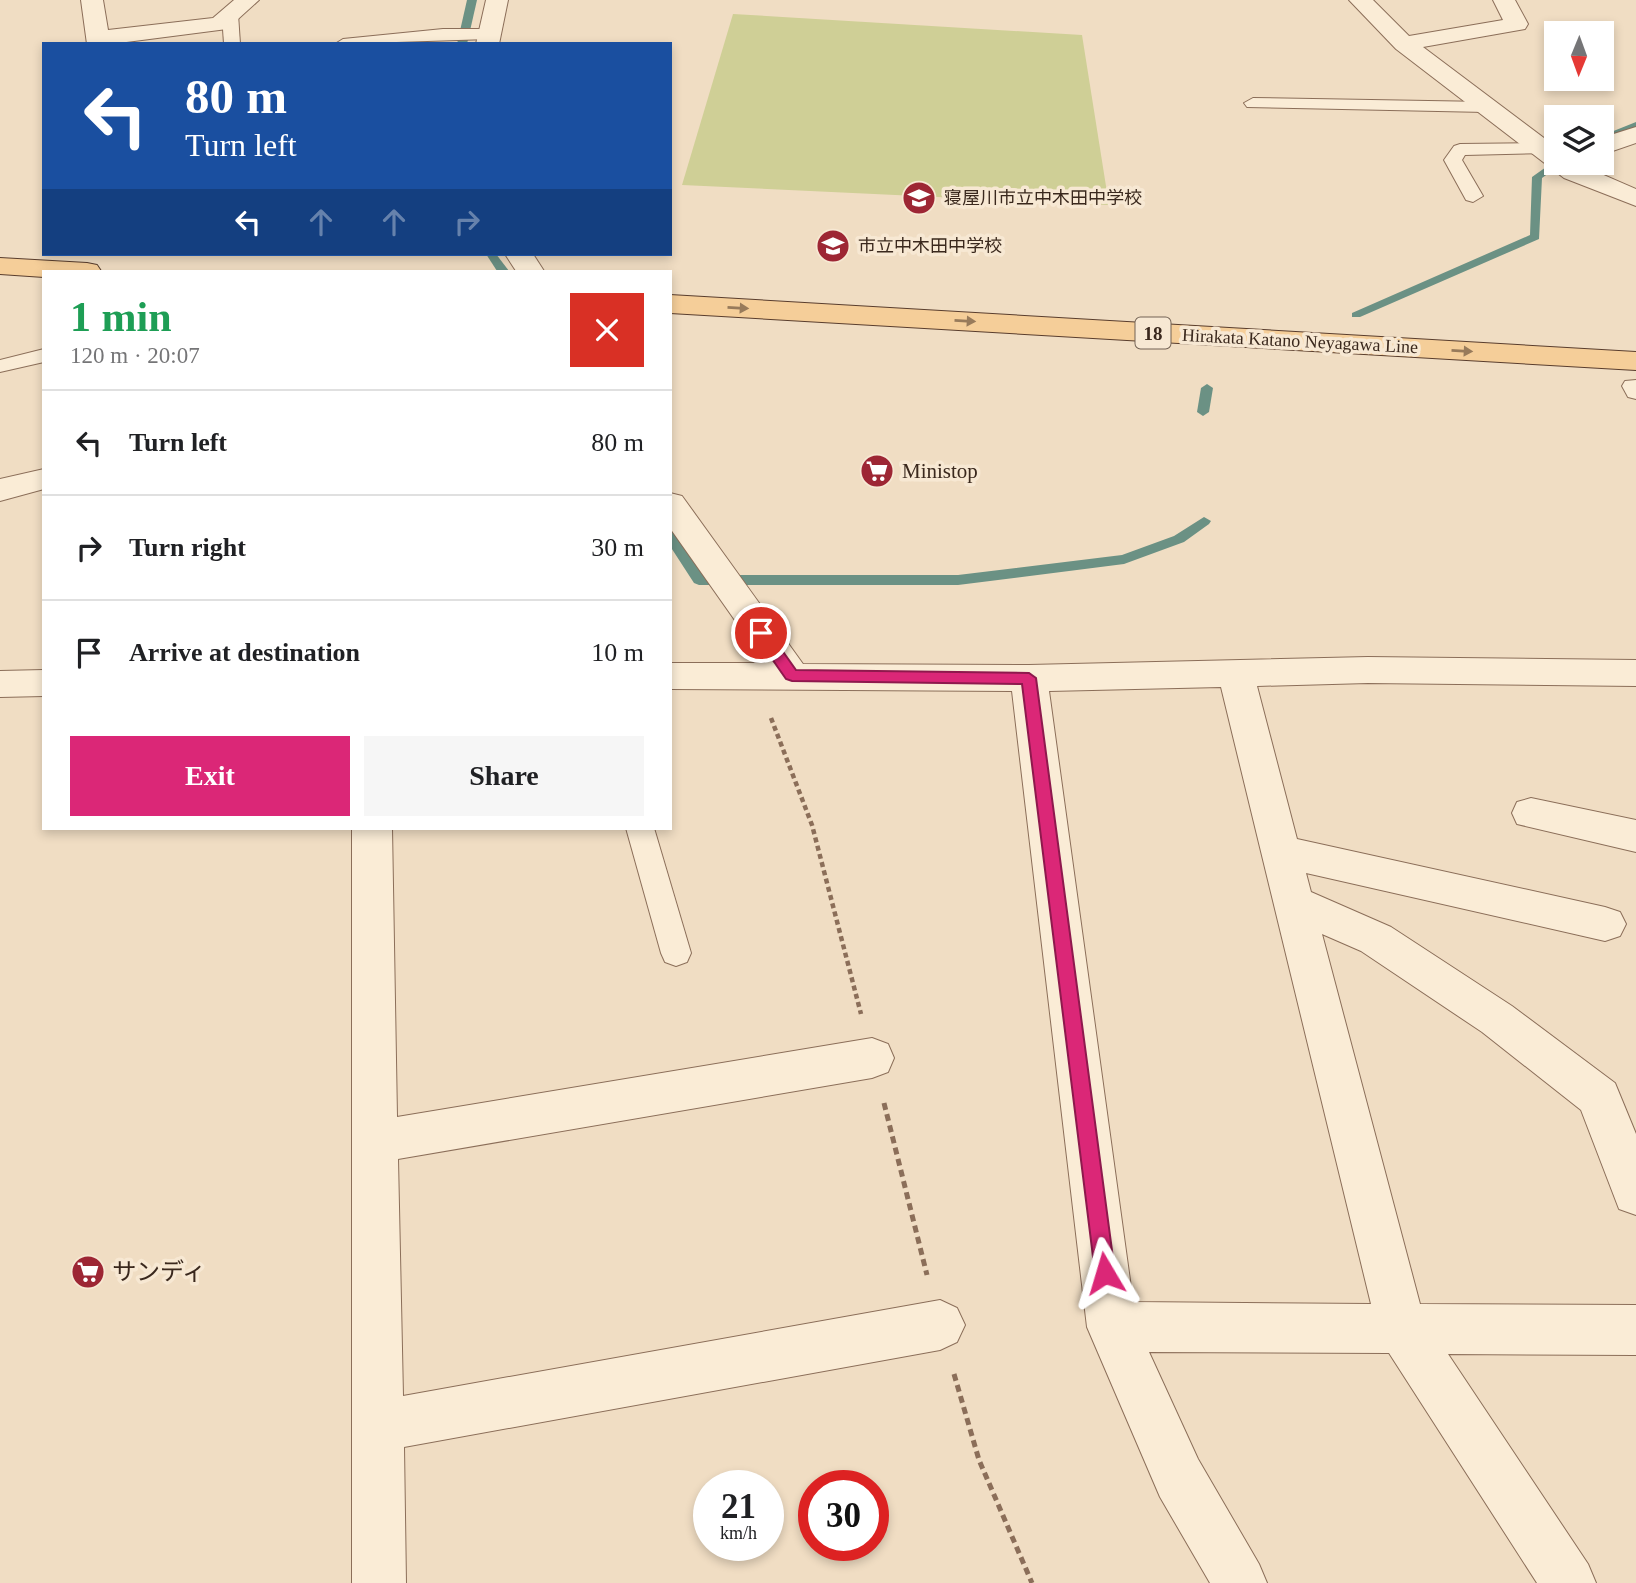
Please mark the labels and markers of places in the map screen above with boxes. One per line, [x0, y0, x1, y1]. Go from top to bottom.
school or university icon: 寝屋川市立中木田中学校 [900, 179, 938, 217]
place label: 寝屋川市立中木田中学校 [944, 188, 1142, 208]
school or university icon: 市立中木田中学校 [814, 227, 852, 265]
place label: 市立中木田中学校 [858, 236, 1002, 256]
supermarket icon: Ministop [858, 452, 896, 490]
place label: Ministop [902, 459, 978, 483]
pin [731, 603, 791, 663]
supermarket icon: サンディ [69, 1253, 107, 1291]
place label: サンディ [112, 1259, 206, 1285]

